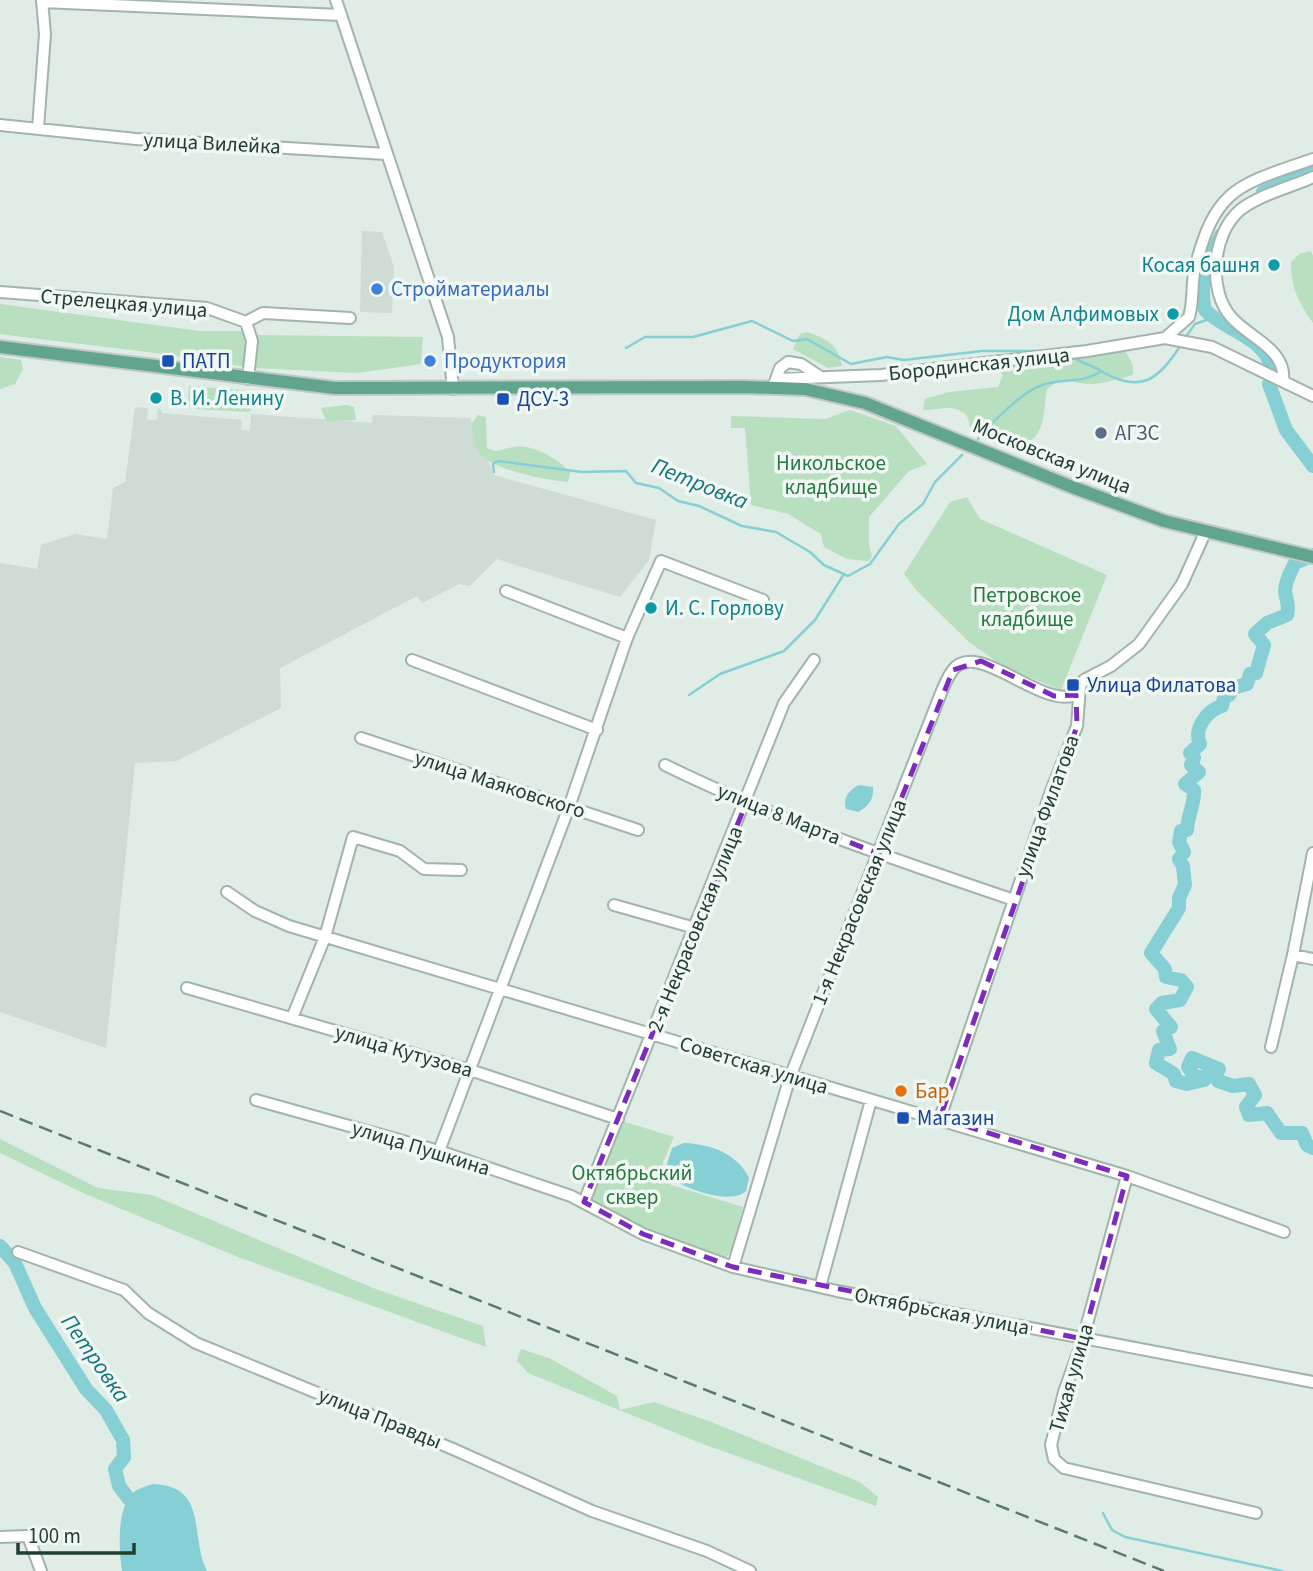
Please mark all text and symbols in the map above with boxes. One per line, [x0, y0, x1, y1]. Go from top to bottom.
street label: улица Вилейка [142, 124, 282, 162]
place label: Косая башня [1142, 250, 1260, 280]
marker: Косая башня [1266, 257, 1282, 273]
place label: Стройматериалы [391, 274, 550, 304]
street label: Стрелецкая улица [39, 281, 209, 325]
marker: Стройматериалы [369, 281, 385, 297]
place label: Дом Алфимовых [1007, 299, 1160, 329]
marker: Дом Алфимовых [1165, 306, 1181, 322]
street label: Бородинская улица [887, 340, 1071, 388]
place label: ПАТП [182, 346, 231, 376]
place label: Продуктория [444, 346, 567, 376]
marker: ПАТП [160, 353, 176, 369]
marker: Продуктория [422, 353, 438, 369]
place label: В. И. Ленину [170, 383, 284, 413]
place label: ДСУ-3 [517, 384, 569, 414]
marker: В. И. Ленину [148, 390, 164, 406]
marker: ДСУ-3 [495, 391, 511, 407]
street label: Московская улица [968, 410, 1136, 502]
place label: АГЗС [1115, 418, 1160, 448]
marker: АГЗС [1093, 425, 1109, 441]
park label: Никольское кладбище [776, 448, 886, 502]
water label: Петровка [647, 449, 753, 518]
park label: Петровское кладбище [973, 580, 1081, 634]
place label: И. С. Горлову [665, 593, 784, 623]
marker: И. С. Горлову [643, 600, 659, 616]
place label: Улица Филатова [1087, 670, 1236, 700]
marker: Улица Филатова [1065, 677, 1081, 693]
street label: улица Филатова [1007, 730, 1087, 882]
street label: улица Маяковского [411, 742, 589, 826]
street label: улица 8 Марта [713, 776, 845, 852]
street label: 1-я Некрасовская улица [804, 794, 914, 1010]
street label: 2-я Некрасовская улица [640, 821, 750, 1037]
street label: улица Кутузова [331, 1017, 477, 1085]
street label: Советская улица [676, 1028, 832, 1102]
place label: Бар [915, 1076, 949, 1106]
marker: Бар [893, 1083, 909, 1099]
place label: Магазин [917, 1103, 995, 1133]
marker: Магазин [895, 1110, 911, 1126]
street label: улица Пушкина [348, 1113, 494, 1183]
park label: Октябрьский сквер [572, 1158, 692, 1212]
street label: Октябрьская улица [852, 1279, 1032, 1343]
water label: Петровка [53, 1307, 138, 1409]
street label: Тихая улица [1041, 1320, 1101, 1436]
street label: улица Правды [314, 1380, 446, 1456]
scale bar [18, 1512, 133, 1556]
text: 100 m [28, 1521, 81, 1551]

